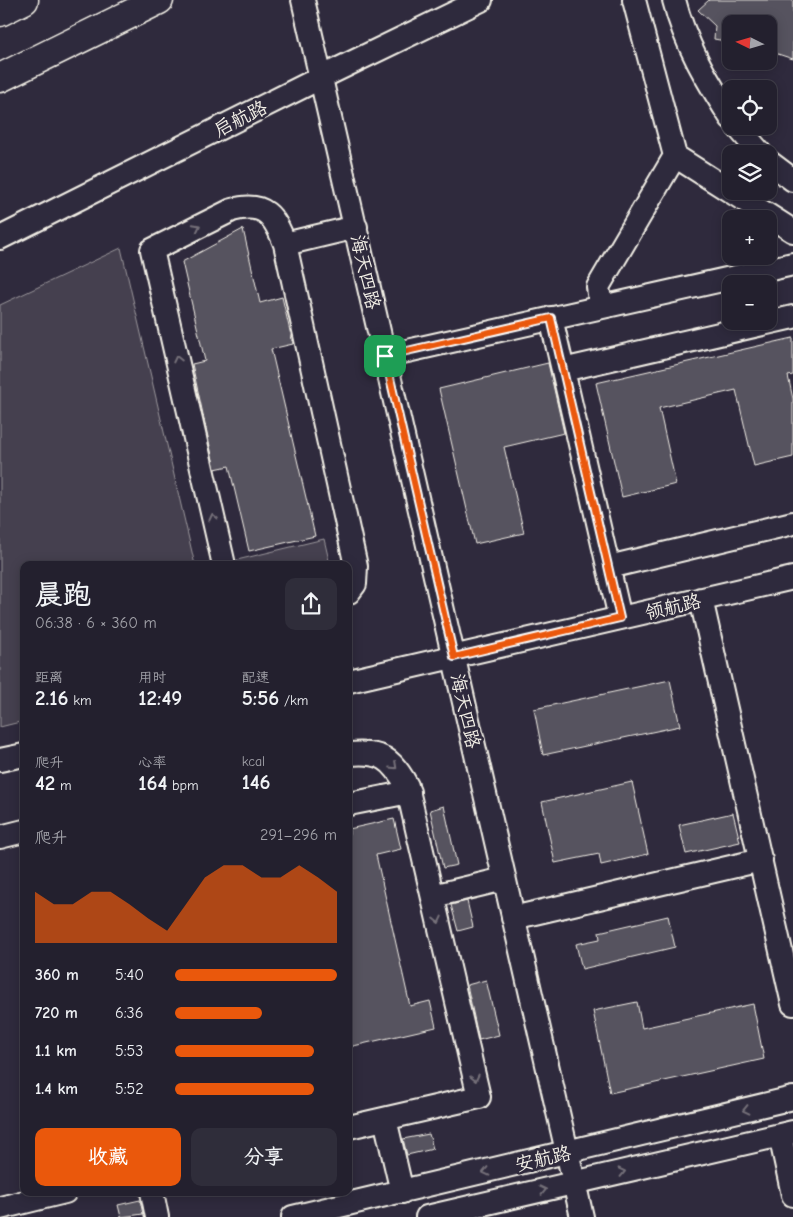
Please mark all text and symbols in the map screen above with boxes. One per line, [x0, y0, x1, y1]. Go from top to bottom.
north arrow [722, 15, 778, 70]
map controls [722, 15, 777, 330]
button: locate [722, 80, 777, 135]
street label: 启航路 [210, 96, 271, 142]
button: layers [722, 145, 777, 200]
button: + [722, 210, 777, 265]
one-way arrow [192, 223, 201, 233]
street label: 海天四路 [346, 233, 384, 312]
button: − [722, 275, 777, 330]
pin [364, 335, 406, 377]
icon: arrive [371, 342, 399, 370]
one-way arrow [172, 355, 183, 363]
one-way arrow [208, 513, 219, 522]
button: share [285, 578, 337, 630]
text: 晨跑 [35, 579, 91, 611]
street label: 领航路 [643, 590, 703, 624]
text: 06:38 · 6 × 360 m [35, 614, 157, 632]
text: 距离 [35, 669, 63, 686]
text: 用时 [138, 669, 166, 686]
text: 配速 [242, 669, 270, 686]
street label: 海天四路 [446, 672, 484, 751]
text: 2.16 [35, 686, 69, 710]
text: 12:49 [138, 686, 182, 710]
text: 5:56 [242, 686, 279, 710]
text: km [69, 692, 92, 709]
text: /km [279, 692, 308, 709]
text: kcal [242, 753, 265, 770]
text: 爬升 [35, 754, 63, 771]
text: 心率 [138, 754, 166, 771]
one-way arrow [388, 760, 397, 769]
text: 146 [242, 770, 271, 794]
text: 42 [35, 771, 55, 795]
text: 164 [138, 771, 167, 795]
text: m [55, 777, 72, 794]
text: bpm [167, 777, 199, 794]
text: 291–296 m [260, 826, 337, 844]
text: 爬升 [35, 829, 67, 847]
one-way arrow [432, 915, 443, 924]
text: 360 m [35, 966, 79, 984]
text: 5:40 [115, 966, 144, 984]
text: 720 m [35, 1004, 78, 1022]
text: 6:36 [115, 1004, 143, 1022]
text: 1.1 km [35, 1042, 77, 1060]
text: 5:53 [115, 1042, 143, 1060]
one-way arrow [469, 1074, 480, 1083]
text: 1.4 km [35, 1080, 78, 1098]
text: 5:52 [115, 1080, 144, 1098]
one-way arrow [741, 1104, 750, 1115]
button: 收藏 [35, 1128, 181, 1186]
button: 分享 [191, 1128, 337, 1186]
street label: 安航路 [513, 1142, 573, 1176]
one-way arrow [482, 1166, 491, 1177]
one-way arrow [618, 1167, 627, 1178]
one-way arrow [538, 1185, 547, 1196]

